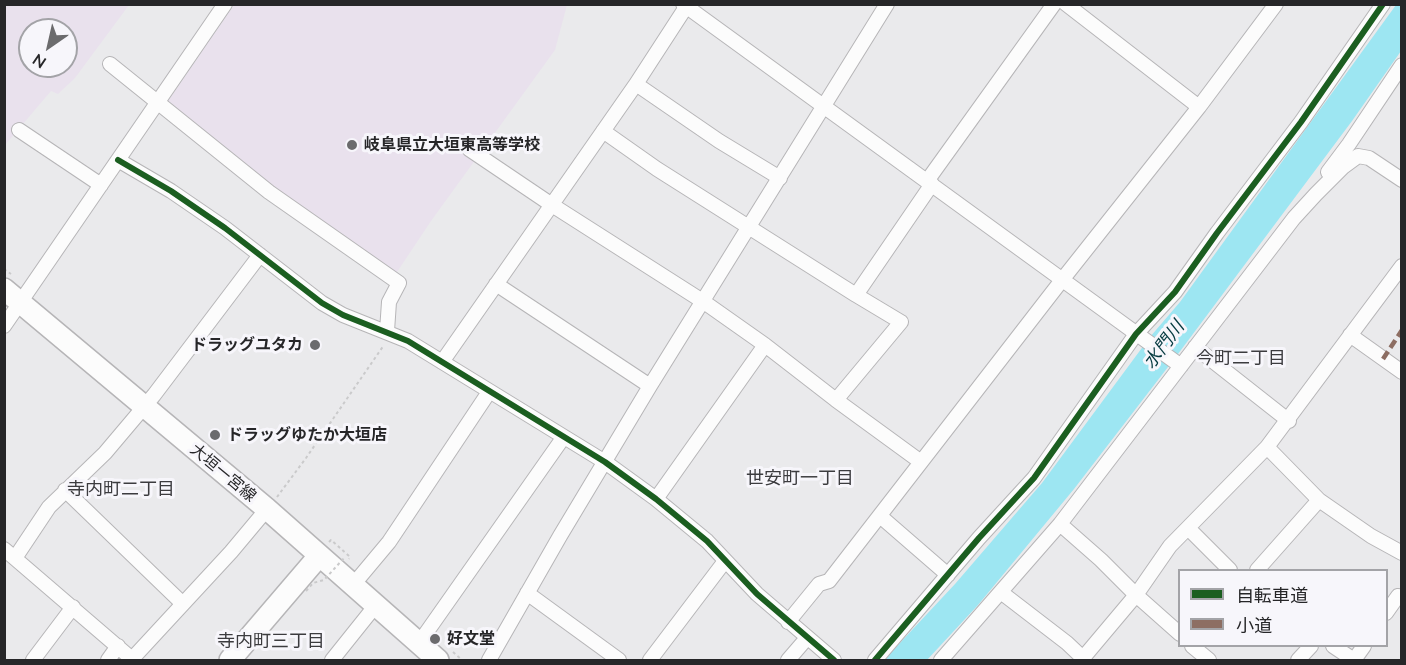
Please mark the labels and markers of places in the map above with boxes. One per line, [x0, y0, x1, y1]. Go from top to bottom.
place label: 岐阜県立大垣東高等学校 [364, 135, 540, 155]
marker: 岐阜県立大垣東高等学校 [345, 138, 359, 152]
place label: ドラッグユタカ [191, 335, 303, 355]
marker: ドラッグユタカ [308, 338, 322, 352]
place label: ドラッグゆたか大垣店 [227, 425, 387, 445]
marker: ドラッグゆたか大垣店 [208, 428, 222, 442]
place label: 好文堂 [447, 629, 495, 649]
marker: 好文堂 [428, 632, 442, 646]

